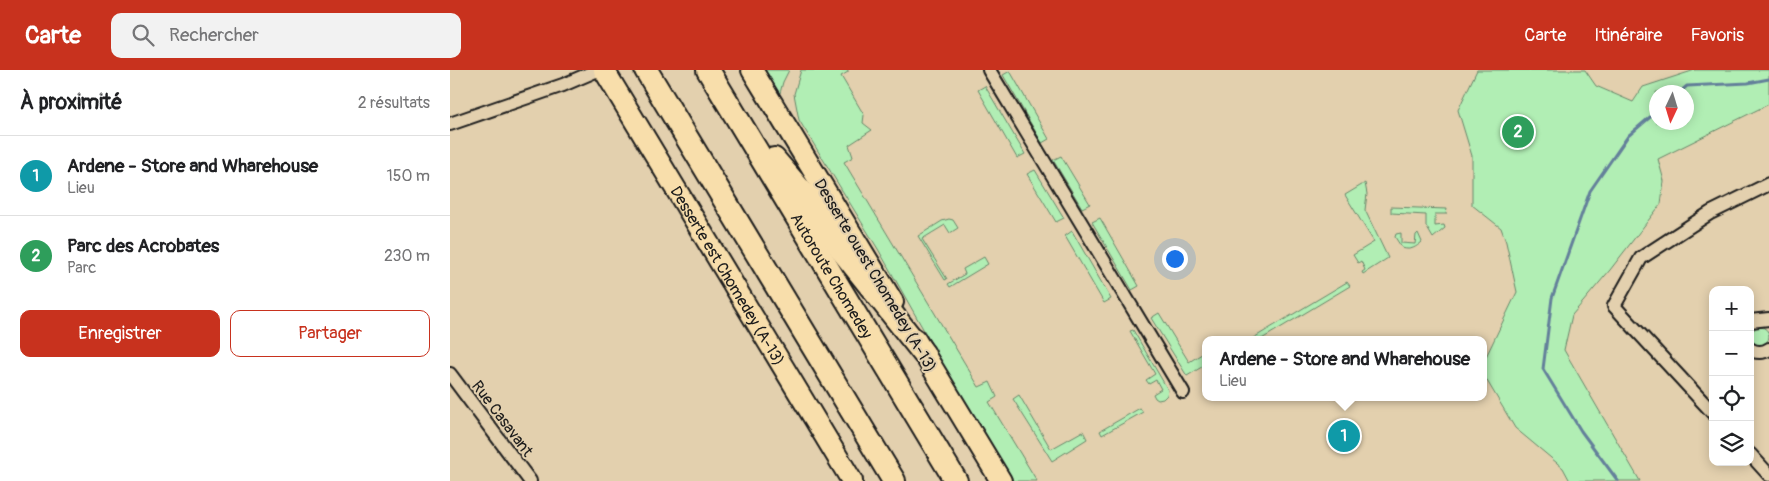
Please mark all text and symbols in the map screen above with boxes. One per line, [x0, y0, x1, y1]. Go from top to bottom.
search box [111, 13, 461, 58]
text: Carte [25, 21, 81, 50]
icon: search [129, 21, 157, 49]
text: Rechercher [169, 23, 259, 47]
text: Carte [1524, 24, 1566, 47]
text: Itinéraire [1594, 24, 1662, 47]
text: Favoris [1690, 24, 1744, 47]
north arrow [1649, 85, 1694, 130]
text: À proximité [20, 89, 123, 116]
text: 2 résultats [358, 93, 430, 113]
pin: 2 [1502, 113, 1534, 151]
text: Ardene - Store and Wharehouse [67, 154, 318, 178]
text: 1 [33, 166, 39, 186]
text: 150 m [386, 166, 430, 186]
street label: Desserte ouest Chomedey (A-13) [809, 175, 941, 376]
text: Lieu [67, 178, 95, 198]
street label: Desserte est Chomedey (A-13) [665, 183, 789, 369]
street label: Autoroute Chomedey [786, 210, 877, 343]
text: Parc des Acrobates [67, 234, 219, 258]
text: 2 [32, 246, 40, 266]
text: 230 m [384, 246, 430, 266]
your location [1162, 246, 1188, 272]
text: Parc [67, 258, 96, 278]
map controls [1709, 286, 1754, 466]
button: + [1709, 286, 1754, 331]
button: Enregistrer [20, 310, 220, 357]
button: Partager [230, 310, 430, 357]
button: − [1709, 331, 1754, 376]
popup [1202, 336, 1487, 401]
text: Ardene - Store and Wharehouse [1219, 347, 1470, 371]
text: Lieu [1219, 371, 1247, 391]
button: locate [1709, 376, 1754, 421]
street label: Rue Casavant [467, 377, 538, 461]
pin: 1 [1328, 417, 1360, 455]
button: layers [1709, 421, 1754, 466]

